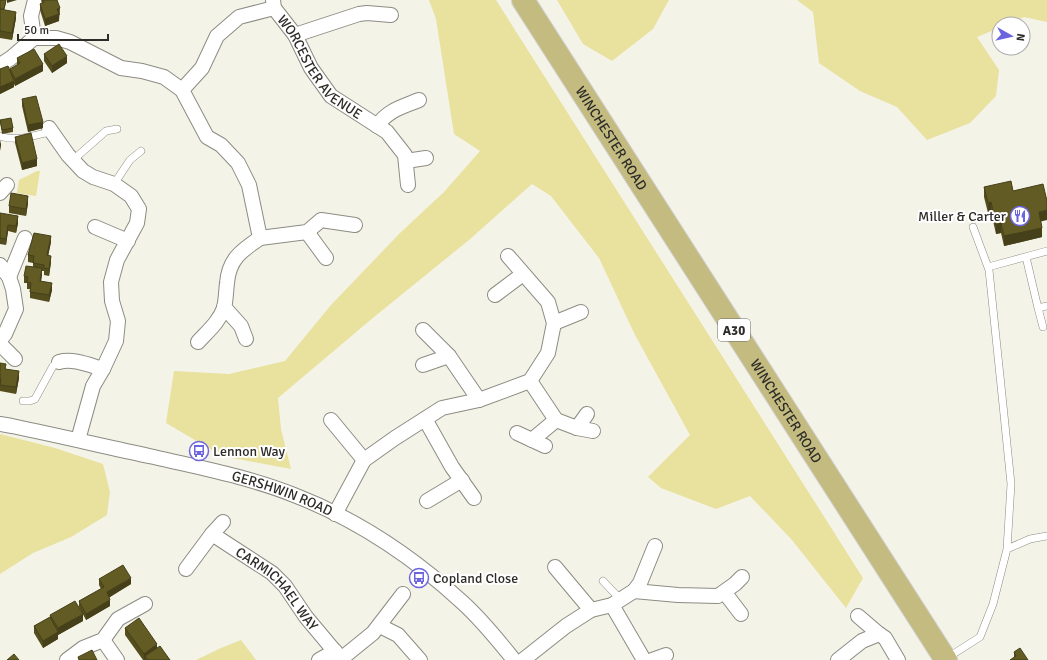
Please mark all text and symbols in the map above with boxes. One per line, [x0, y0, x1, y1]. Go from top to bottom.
street label: WORCESTER AVENUE [274, 12, 365, 123]
scale bar [18, 16, 108, 42]
north arrow [991, 16, 1031, 56]
text: 50 m [24, 23, 49, 38]
text: N [1013, 33, 1027, 42]
street label: WINCHESTER ROAD [572, 83, 651, 193]
restaurant icon: Miller & Carter [1009, 205, 1031, 227]
place label: Miller & Carter [918, 208, 1007, 225]
road number: A30 [718, 319, 750, 341]
street label: WINCHESTER ROAD [746, 356, 825, 466]
bus stop icon: Lennon Way [188, 440, 210, 462]
place label: Lennon Way [213, 443, 286, 460]
street label: GERSHWIN ROAD [230, 468, 335, 520]
street label: CARMICHAEL WAY [232, 544, 321, 634]
bus stop icon: Copland Close [408, 567, 430, 589]
place label: Copland Close [433, 570, 518, 587]

